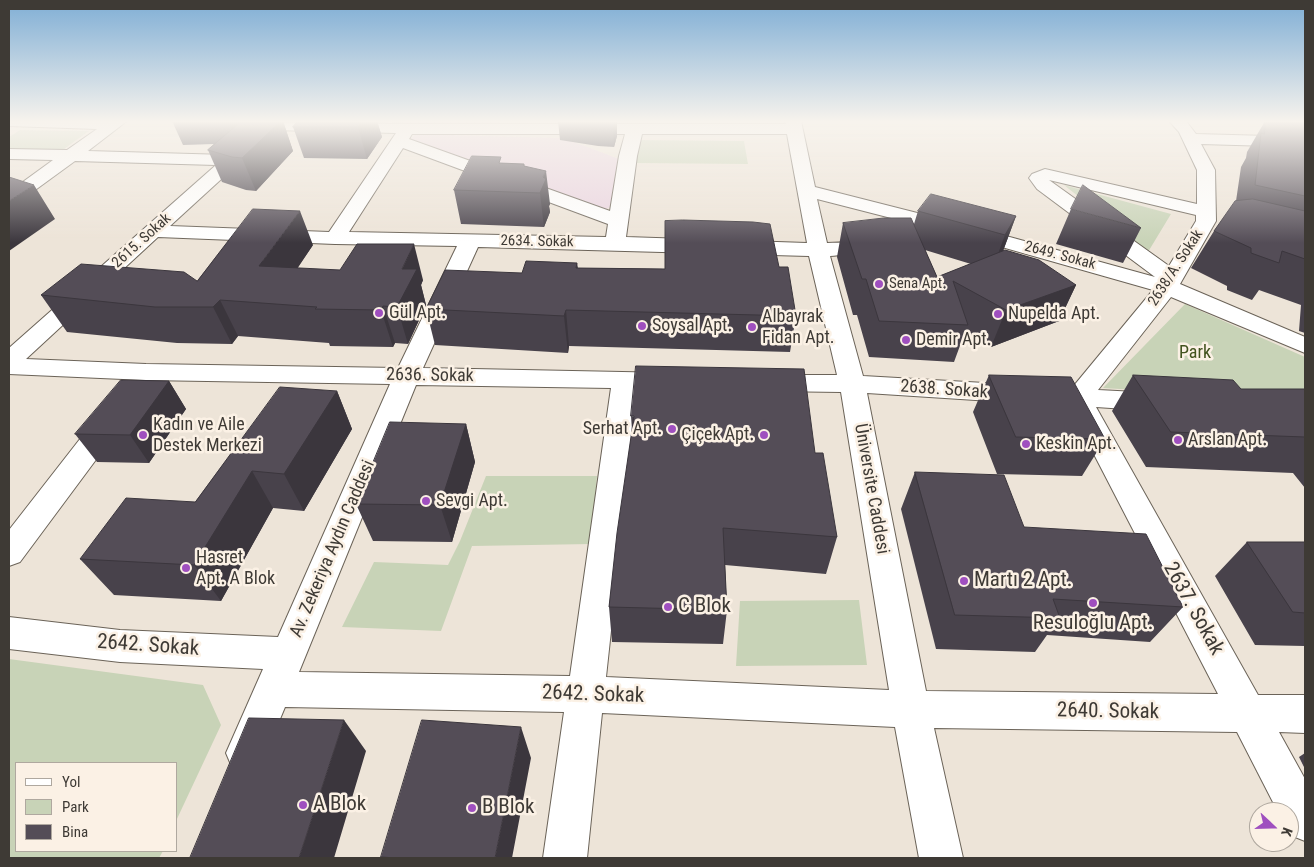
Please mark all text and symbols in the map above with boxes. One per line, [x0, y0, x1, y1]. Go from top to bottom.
street label: 2615. Sokak [109, 210, 175, 272]
street label: 2638/A. Sokak [1145, 227, 1207, 309]
street label: 2634. Sokak [500, 232, 574, 252]
street label: 2649. Sokak [1022, 238, 1098, 274]
place label: Sena Apt. [889, 275, 946, 293]
marker: Sena Apt. [873, 278, 885, 290]
place label: Gül Apt. [389, 302, 446, 324]
place label: Nupelda Apt. [1008, 303, 1100, 325]
place label: Albayrak Fidan Apt. [762, 306, 835, 348]
marker: Gül Apt. [373, 307, 385, 319]
marker: Nupelda Apt. [992, 308, 1004, 320]
place label: Soysal Apt. [652, 315, 732, 337]
marker: Soysal Apt. [636, 320, 648, 332]
marker: Albayrak Fidan Apt. [746, 321, 758, 333]
place label: Demir Apt. [916, 329, 991, 351]
marker: Demir Apt. [900, 334, 912, 346]
park label: Park [1179, 342, 1211, 364]
street label: 2636. Sokak [386, 364, 474, 388]
street label: 2638. Sokak [900, 376, 988, 404]
place label: Kadın ve Aile Destek Merkezi [153, 414, 262, 456]
place label: Serhat Apt. [583, 418, 662, 440]
street label: Üniversite Caddesi [849, 422, 893, 556]
marker: Serhat Apt. [666, 423, 678, 435]
place label: Çiçek Apt. [681, 424, 754, 446]
marker: Kadın ve Aile Destek Merkezi [137, 429, 149, 441]
marker: Çiçek Apt. [758, 429, 770, 441]
place label: Arslan Apt. [1188, 429, 1267, 451]
place label: Keskin Apt. [1036, 433, 1117, 455]
marker: Arslan Apt. [1172, 434, 1184, 446]
marker: Keskin Apt. [1020, 438, 1032, 450]
street label: Av. Zekeriya Aydın Caddesi [286, 457, 380, 641]
place label: Sevgi Apt. [436, 490, 508, 512]
marker: Sevgi Apt. [420, 495, 432, 507]
place label: Hasret Apt. A Blok [196, 547, 275, 590]
street label: 2637. Sokak [1157, 558, 1229, 660]
marker: Hasret Apt. A Blok [180, 562, 192, 574]
place label: Martı 2 Apt. [974, 568, 1072, 594]
marker: Martı 2 Apt. [958, 575, 970, 587]
place label: C Blok [678, 594, 731, 620]
marker: Resuloğlu Apt. [1087, 597, 1099, 609]
marker: C Blok [662, 601, 674, 613]
place label: Resuloğlu Apt. [1033, 611, 1153, 637]
street label: 2642. Sokak [96, 630, 200, 662]
street label: 2642. Sokak [541, 681, 645, 709]
street label: 2640. Sokak [1057, 699, 1159, 725]
legend [15, 762, 178, 852]
text: Yol [62, 773, 80, 791]
place label: A Blok [313, 792, 366, 818]
place label: B Blok [482, 795, 535, 821]
text: Park [62, 798, 89, 816]
marker: A Blok [297, 799, 309, 811]
marker: B Blok [466, 802, 478, 814]
north arrow [1249, 802, 1299, 852]
text: Bina [62, 823, 88, 841]
text: K [1278, 826, 1296, 839]

